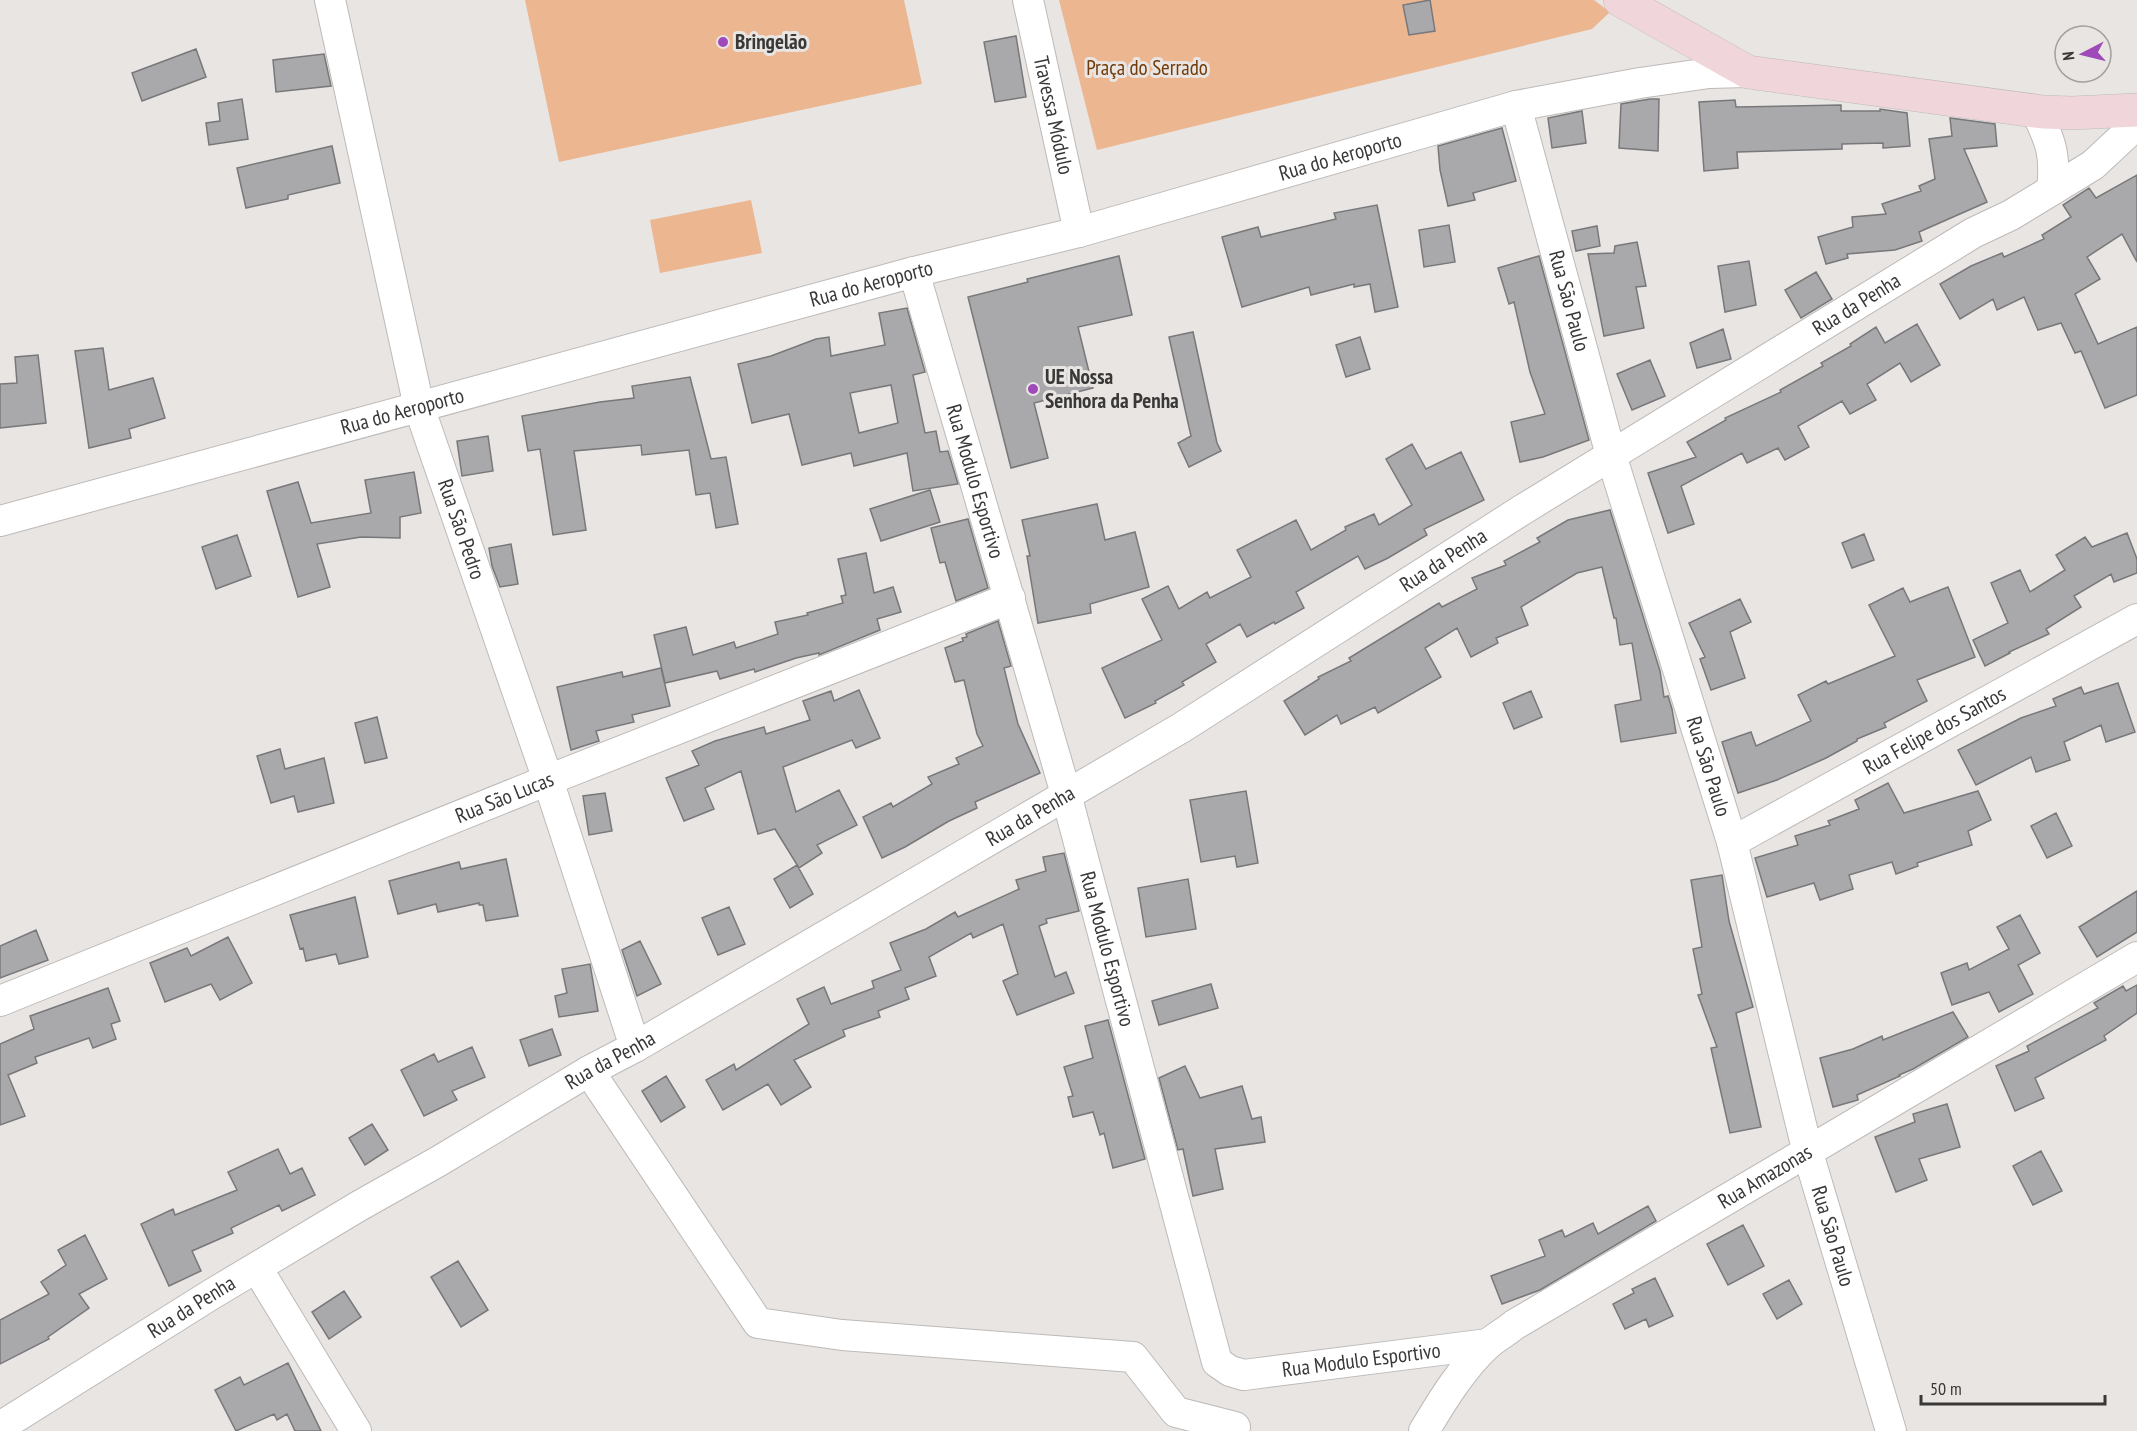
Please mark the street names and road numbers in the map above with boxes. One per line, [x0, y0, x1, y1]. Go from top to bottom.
street label: Travessa Módulo [1028, 53, 1080, 177]
street label: Rua do Aeroporto [1276, 126, 1405, 187]
street label: Rua São Paulo [1543, 247, 1596, 354]
street label: Rua do Aeroporto [807, 254, 935, 313]
street label: Rua da Penha [1807, 267, 1905, 341]
street label: Rua do Aeroporto [338, 381, 467, 441]
street label: Rua Modulo Esportivo [940, 401, 1011, 561]
street label: Rua São Pedro [432, 475, 492, 583]
street label: Rua da Penha [1394, 522, 1492, 598]
street label: Rua Felipe dos Santos [1858, 680, 2010, 780]
street label: Rua São Paulo [1681, 713, 1737, 820]
street label: Rua São Lucas [451, 765, 557, 829]
street label: Rua da Penha [981, 779, 1079, 852]
street label: Rua Modulo Esportivo [1074, 868, 1141, 1029]
street label: Rua da Penha [560, 1024, 660, 1095]
street label: Rua Amazonas [1713, 1138, 1817, 1215]
street label: Rua São Paulo [1806, 1182, 1861, 1289]
street label: Rua da Penha [142, 1269, 240, 1344]
street label: Rua Modulo Esportivo [1280, 1336, 1442, 1383]

